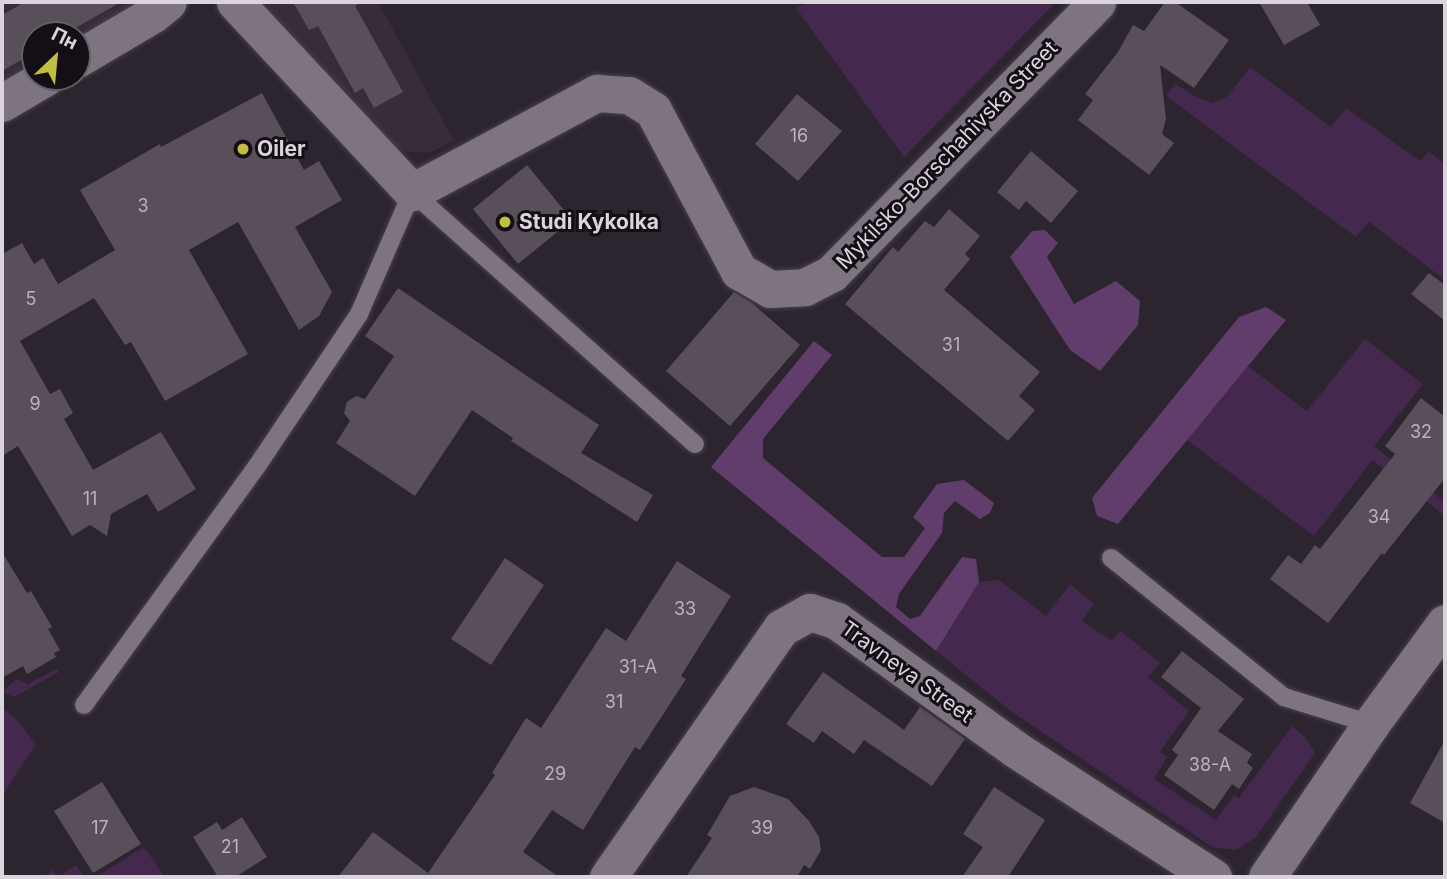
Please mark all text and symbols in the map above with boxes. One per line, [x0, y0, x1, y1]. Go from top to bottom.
north arrow [21, 21, 91, 91]
text: Пн [48, 22, 81, 55]
street label: Mykilsko-Borschahivska Street [831, 36, 1063, 274]
house number: 16 [790, 125, 808, 147]
place label: Oiler [257, 136, 306, 162]
marker: Oiler [235, 141, 251, 157]
house number: 3 [137, 195, 149, 217]
place label: Studi Kykolka [519, 209, 659, 235]
marker: Studi Kykolka [497, 214, 513, 230]
house number: 5 [26, 288, 36, 310]
house number: 31 [942, 334, 960, 356]
house number: 9 [29, 393, 41, 415]
house number: 32 [1410, 421, 1432, 443]
house number: 11 [83, 488, 97, 510]
house number: 34 [1368, 506, 1390, 528]
house number: 33 [674, 598, 696, 620]
street label: Travneva Street [836, 616, 978, 728]
house number: 31-А [619, 656, 657, 678]
house number: 31 [605, 691, 623, 713]
house number: 38-А [1189, 754, 1231, 776]
house number: 29 [544, 763, 566, 785]
house number: 17 [91, 817, 109, 839]
house number: 39 [751, 817, 773, 839]
house number: 21 [221, 836, 239, 858]

